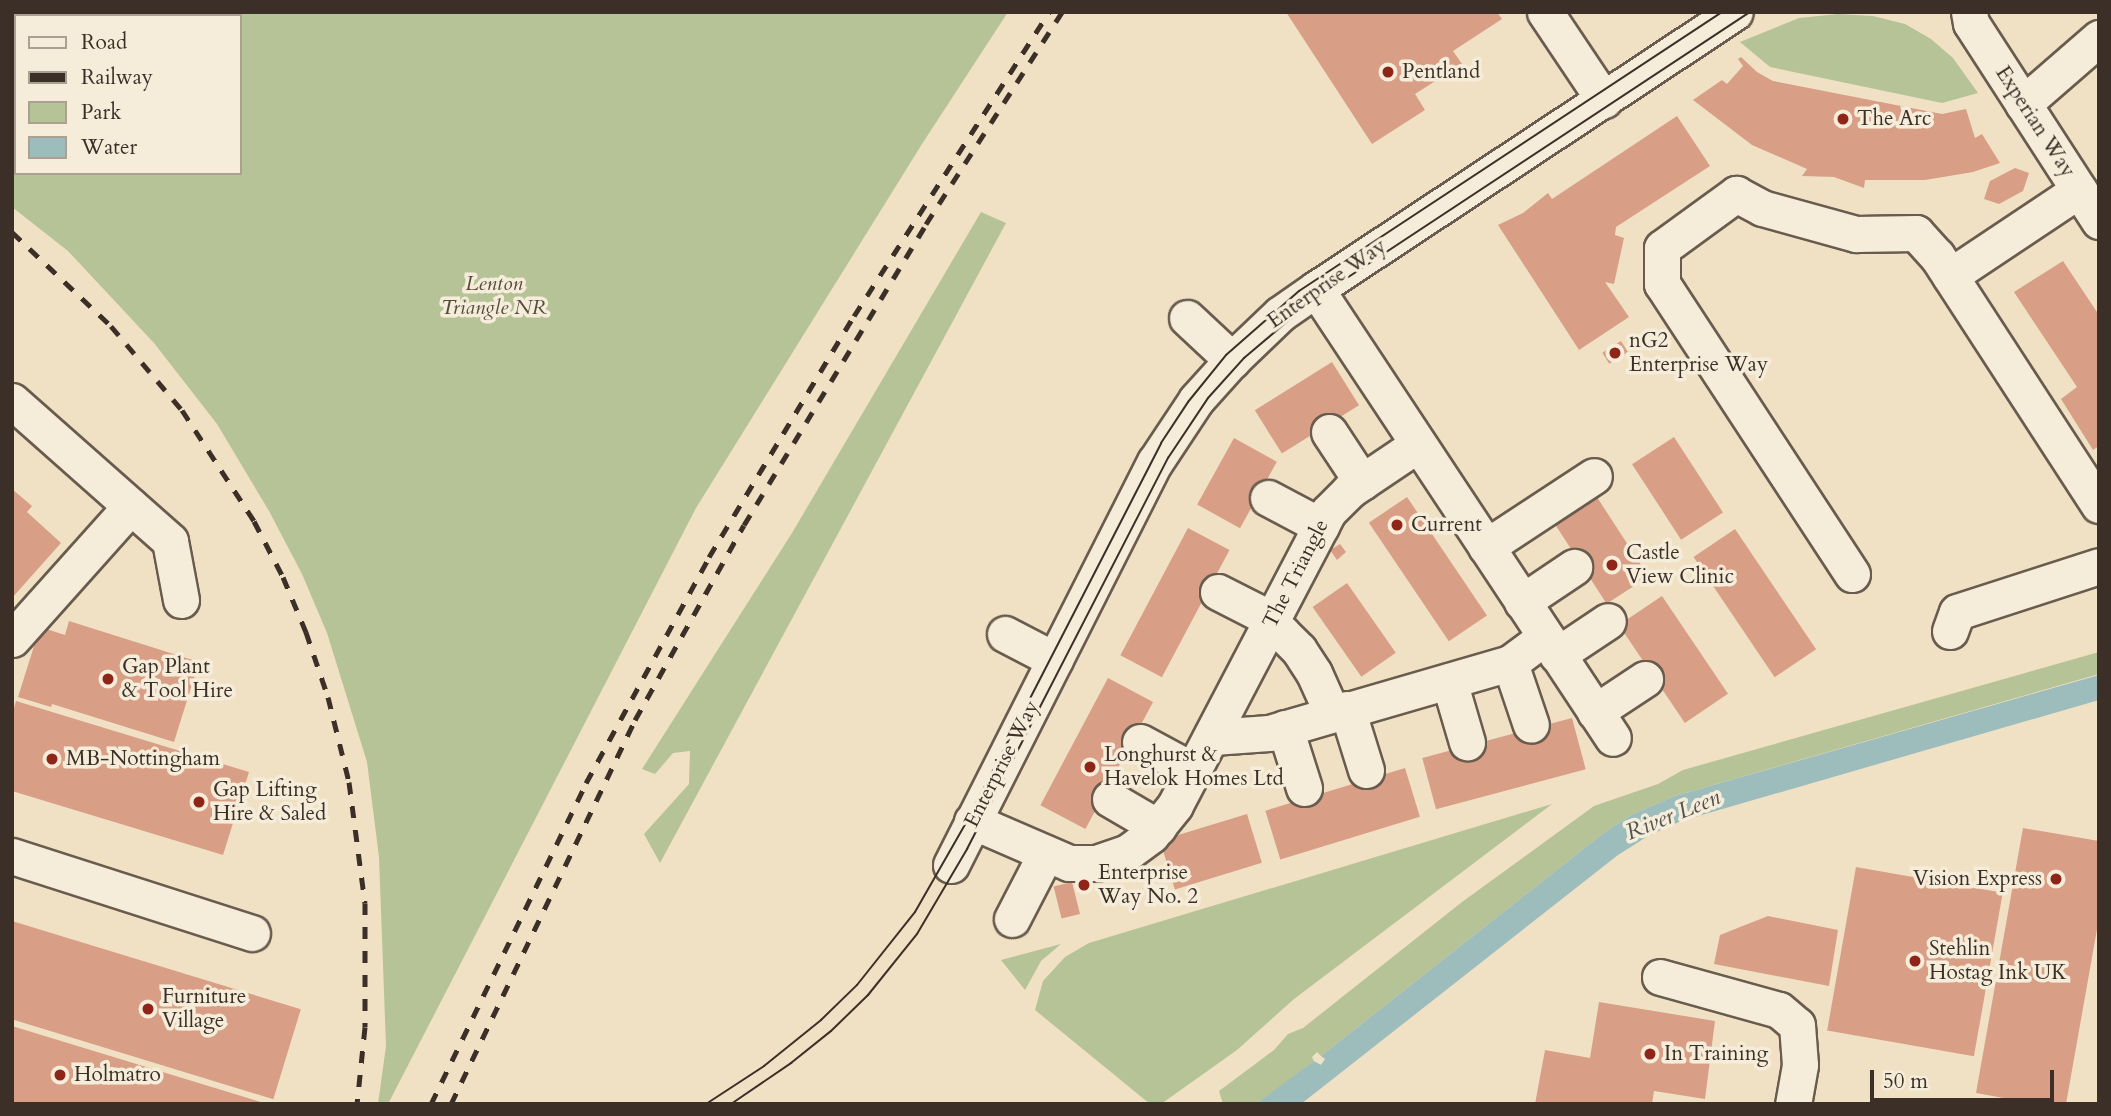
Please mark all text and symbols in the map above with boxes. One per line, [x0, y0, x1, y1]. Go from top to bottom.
legend [14, 14, 242, 175]
text: Road [81, 28, 127, 57]
place label: Pentland [1402, 59, 1480, 85]
street label: Experian Way [1990, 62, 2080, 182]
text: Railway [81, 63, 153, 92]
marker: Pentland [1380, 64, 1396, 80]
text: Park [81, 98, 121, 127]
place label: The Arc [1857, 106, 1931, 132]
marker: The Arc [1835, 111, 1851, 127]
text: Water [81, 133, 137, 162]
street label: Enterprise Way [1263, 234, 1391, 334]
park label: Lenton Triangle NR [441, 271, 547, 321]
place label: nG2 Enterprise Way [1629, 328, 1768, 378]
marker: nG2 Enterprise Way [1607, 345, 1623, 361]
place label: Current [1411, 512, 1482, 538]
street label: The Triangle [1258, 515, 1334, 633]
marker: Current [1389, 517, 1405, 533]
place label: Castle View Clinic [1626, 540, 1734, 590]
marker: Castle View Clinic [1604, 557, 1620, 573]
place label: Gap Plant & Tool Hire [122, 654, 233, 704]
marker: Gap Plant & Tool Hire [100, 671, 116, 687]
street label: Enterprise Way [959, 696, 1045, 832]
place label: Longhurst & Havelok Homes Ltd [1104, 742, 1284, 792]
place label: MB-Nottingham [66, 746, 220, 772]
marker: MB-Nottingham [44, 751, 60, 767]
marker: Longhurst & Havelok Homes Ltd [1082, 759, 1098, 775]
place label: Gap Lifting Hire & Saled [213, 777, 326, 827]
water label: River Leen [1622, 784, 1724, 846]
marker: Gap Lifting Hire & Saled [191, 794, 207, 810]
place label: Enterprise Way No. 2 [1098, 860, 1198, 910]
place label: Vision Express [1913, 866, 2042, 892]
marker: Vision Express [2048, 871, 2064, 887]
marker: Enterprise Way No. 2 [1076, 877, 1092, 893]
place label: Stehlin Hostag Ink UK [1929, 936, 2067, 986]
marker: Stehlin Hostag Ink UK [1907, 953, 1923, 969]
place label: Furniture Village [162, 984, 246, 1034]
marker: Furniture Village [140, 1001, 156, 1017]
place label: In Training [1664, 1041, 1768, 1067]
marker: In Training [1642, 1046, 1658, 1062]
scale bar [1873, 1056, 2057, 1100]
place label: Holmatro [74, 1062, 161, 1088]
marker: Holmatro [52, 1067, 68, 1083]
text: 50 m [1883, 1067, 1928, 1096]

